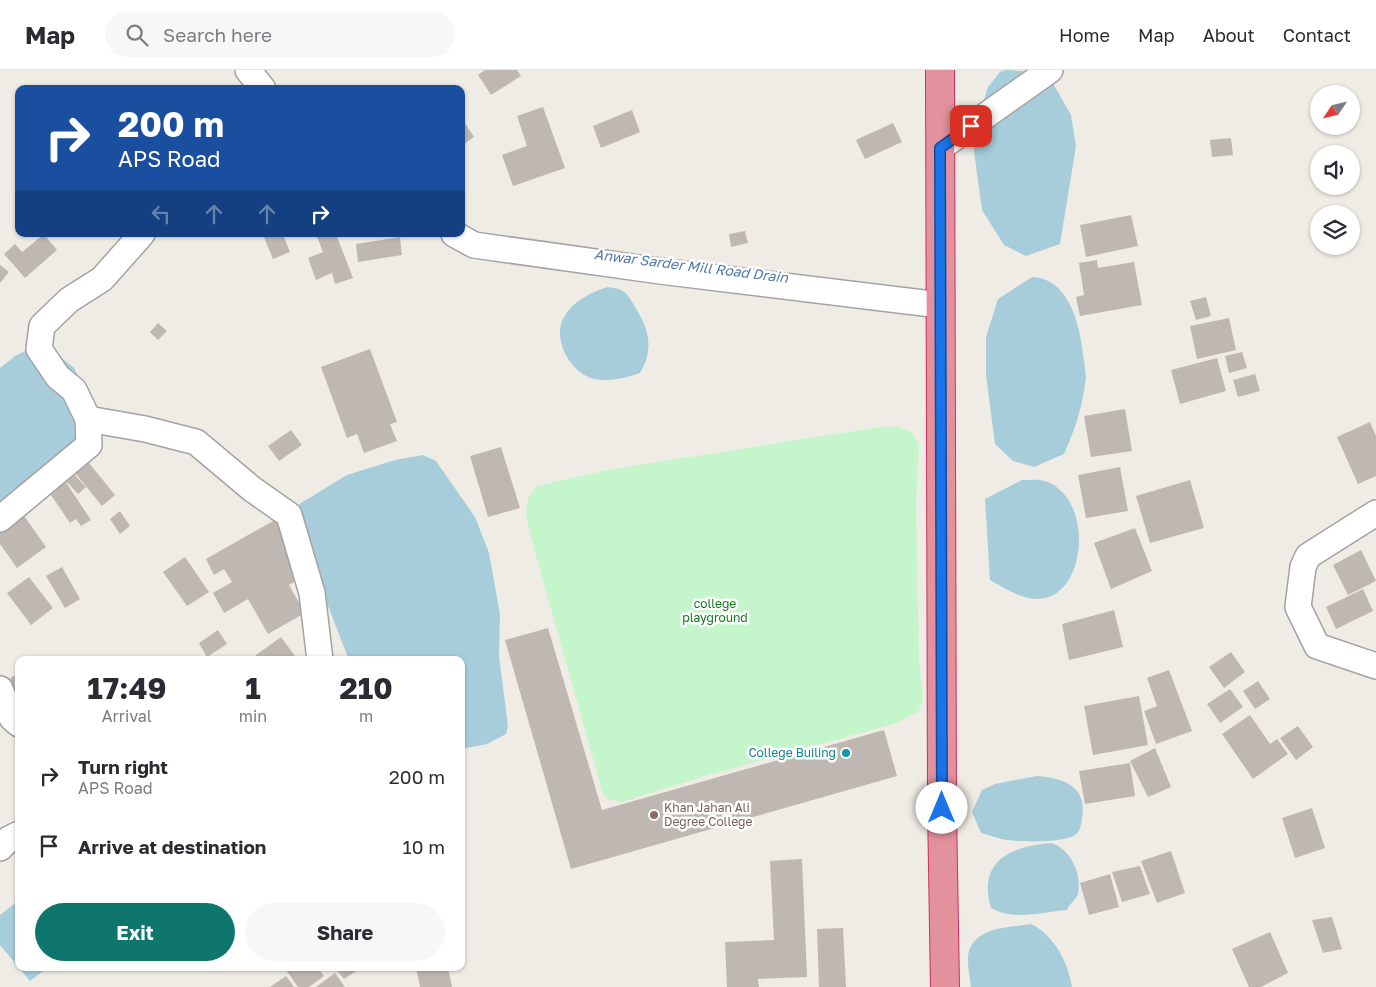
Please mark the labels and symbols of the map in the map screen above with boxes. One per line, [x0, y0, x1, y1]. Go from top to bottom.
north arrow [1310, 85, 1360, 135]
pin [950, 105, 992, 147]
water label: Anwar Sarder Mill Road Drain [593, 245, 790, 286]
park label: college playground [682, 596, 748, 625]
place label: College Builing [748, 745, 836, 760]
marker: College Builing [840, 747, 852, 759]
position arrow [915, 781, 967, 833]
place label: Khan Jahan Ali Degree College [664, 800, 752, 829]
marker: Khan Jahan Ali Degree College [648, 809, 660, 821]

